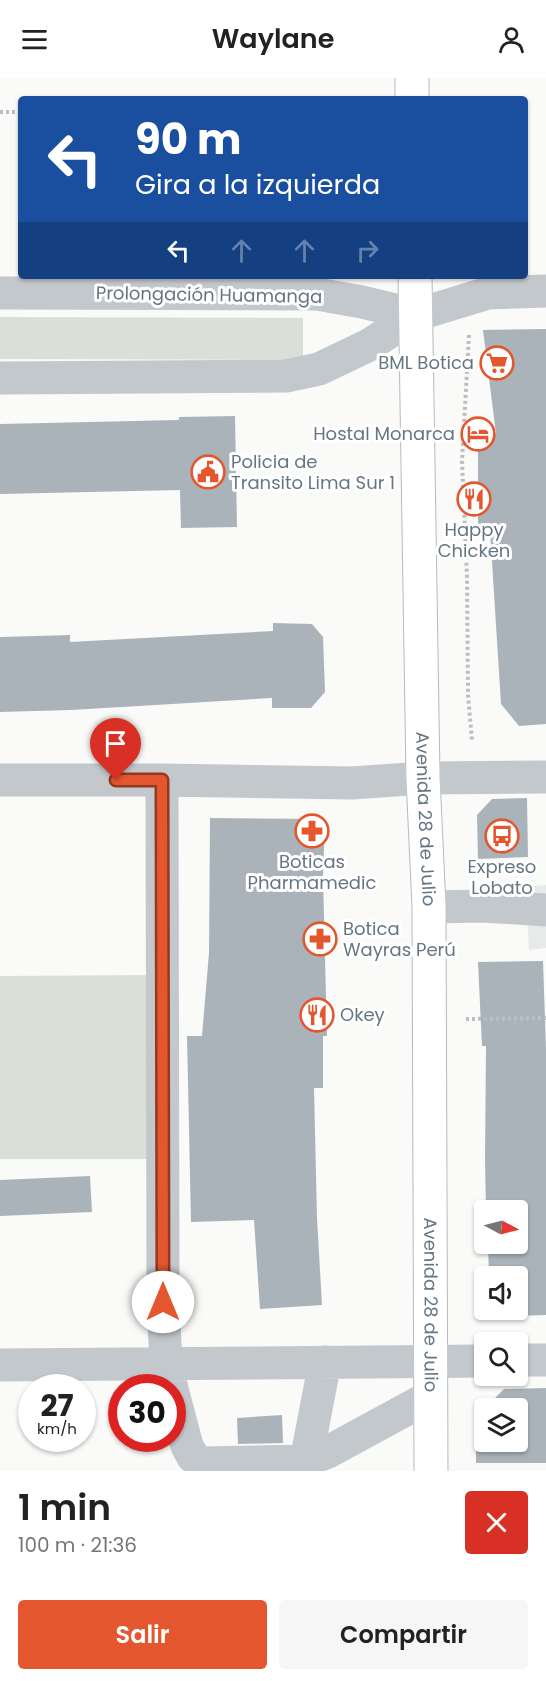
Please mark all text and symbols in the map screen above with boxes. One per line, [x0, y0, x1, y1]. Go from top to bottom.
text: Waylane [212, 20, 334, 57]
icon: menu [18, 23, 51, 56]
icon: person [495, 23, 528, 56]
text: 90 m [135, 110, 242, 169]
icon: left [36, 120, 114, 198]
text: Gira a la izquierda [135, 166, 380, 203]
icon: left [162, 234, 195, 267]
icon: ahead [225, 234, 258, 267]
icon: ahead [288, 234, 321, 267]
icon: right [351, 234, 384, 267]
street label: Prolongación Huamanga [96, 280, 322, 309]
supermarket icon: BML Botica [479, 345, 515, 381]
place label: BML Botica [378, 350, 474, 375]
hotel icon: Hostal Monarca [460, 416, 496, 452]
place label: Hostal Monarca [313, 421, 455, 446]
place label: Policia de Transito Lima Sur 1 [231, 449, 395, 495]
public building icon: Policia de Transito Lima Sur 1 [190, 454, 226, 490]
restaurant icon: Happy Chicken [456, 481, 492, 517]
place label: Happy Chicken [438, 517, 510, 563]
pin [90, 718, 141, 780]
icon: arrive [99, 727, 132, 760]
street label: Avenida 28 de Julio [410, 731, 442, 907]
pharmacy icon: Boticas Pharmamedic [294, 813, 330, 849]
bus stop icon: Expreso Lobato [484, 818, 520, 854]
place label: Boticas Pharmamedic [248, 849, 376, 895]
place label: Expreso Lobato [468, 854, 536, 900]
place label: Botica Wayras Perú [343, 916, 456, 962]
pharmacy icon: Botica Wayras Perú [302, 921, 338, 957]
restaurant icon: Okey [299, 997, 335, 1033]
place label: Okey [340, 1002, 385, 1027]
north arrow [474, 1200, 528, 1254]
map controls [474, 1200, 528, 1452]
street label: Avenida 28 de Julio [418, 1217, 444, 1392]
button: sound [474, 1266, 528, 1320]
position arrow [131, 1270, 195, 1334]
button: search [474, 1332, 528, 1386]
speed limit sign: 30 [108, 1374, 186, 1452]
text: 27 [40, 1384, 74, 1427]
button: layers [474, 1398, 528, 1452]
text: km/h [37, 1418, 77, 1439]
text: 1 min [18, 1482, 111, 1533]
button: close [465, 1491, 528, 1554]
text: 100 m · 21:36 [18, 1531, 137, 1559]
button: Salir [18, 1600, 267, 1669]
button: Compartir [279, 1600, 528, 1669]

